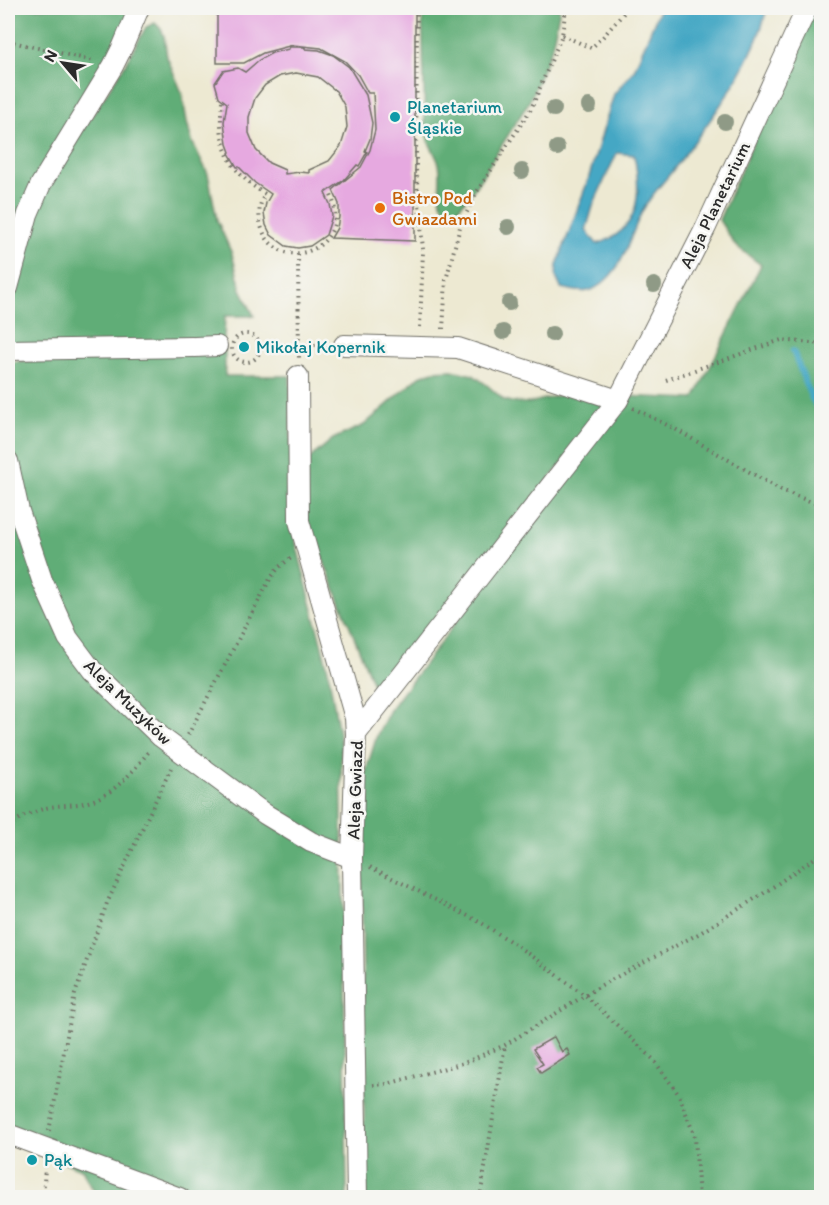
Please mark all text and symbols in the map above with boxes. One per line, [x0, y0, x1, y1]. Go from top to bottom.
north arrow [33, 33, 93, 93]
text: N [39, 47, 61, 65]
place label: Planetarium Śląskie [407, 96, 503, 139]
marker: Planetarium Śląskie [388, 110, 402, 124]
street label: Aleja Planetarium [675, 138, 755, 272]
place label: Bistro Pod Gwiazdami [392, 187, 477, 230]
marker: Bistro Pod Gwiazdami [373, 201, 387, 215]
place label: Mikołaj Kopernik [256, 336, 386, 358]
marker: Mikołaj Kopernik [237, 340, 251, 354]
street label: Aleja Muzyków [79, 654, 177, 750]
street label: Aleja Gwiazd [342, 740, 368, 840]
place label: Pąk [44, 1149, 73, 1171]
marker: Pąk [25, 1153, 39, 1167]

